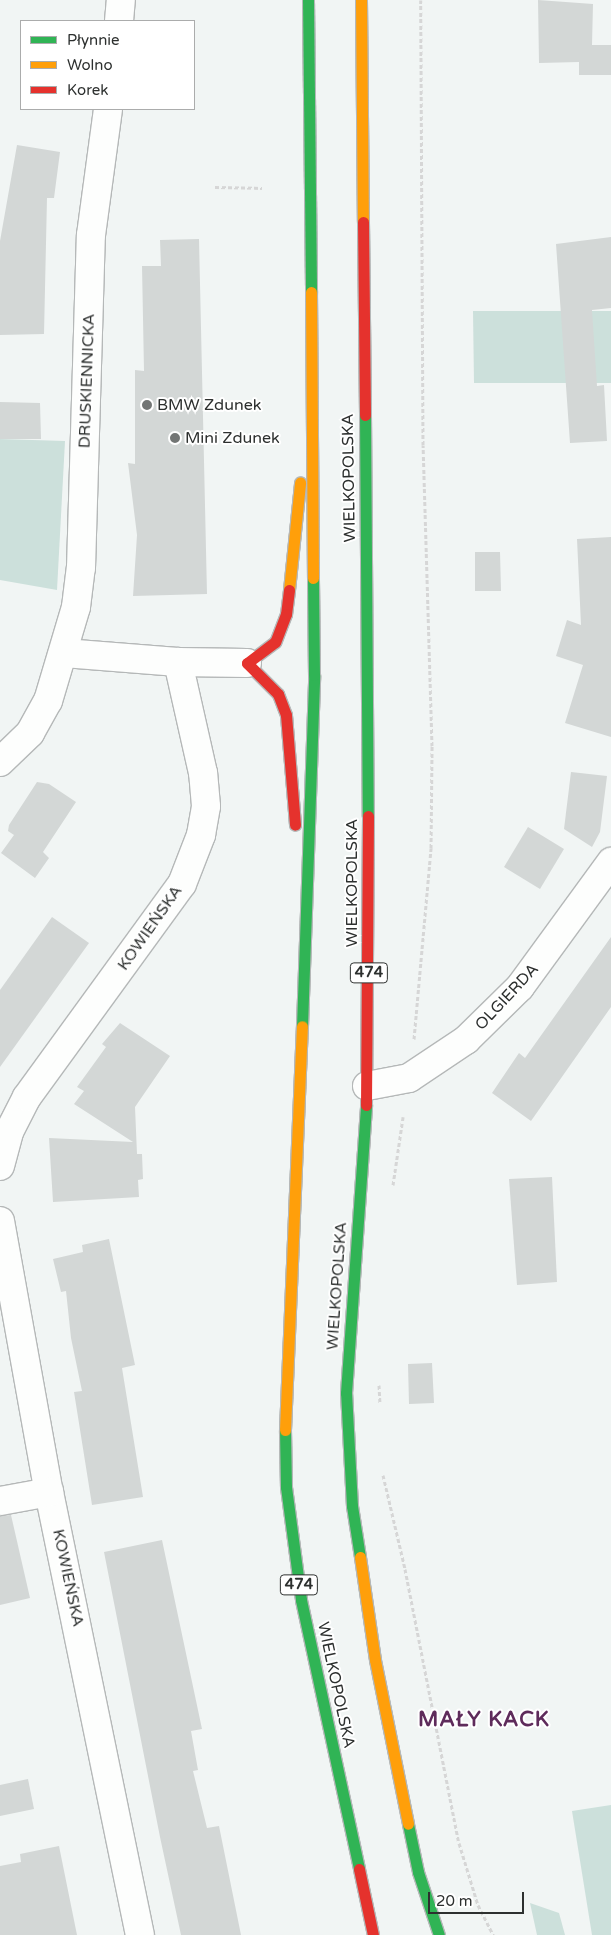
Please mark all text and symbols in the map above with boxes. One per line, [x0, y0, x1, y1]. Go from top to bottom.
legend [20, 20, 195, 110]
text: Płynnie [67, 31, 120, 49]
text: Wolno [67, 56, 113, 74]
text: Korek [67, 81, 108, 99]
street label: DRUSKIENNICKA [75, 313, 99, 449]
place label: BMW Zdunek [157, 395, 261, 415]
marker: BMW Zdunek [141, 399, 153, 411]
street label: WIELKOPOLSKA [338, 414, 360, 542]
place label: Mini Zdunek [185, 428, 280, 448]
marker: Mini Zdunek [169, 432, 181, 444]
street label: WIELKOPOLSKA [342, 819, 362, 947]
street label: KOWIEŃSKA [114, 882, 186, 974]
road number: 474 [349, 960, 389, 986]
street label: OLGIERDA [471, 960, 543, 1034]
street label: WIELKOPOLSKA [323, 1221, 351, 1351]
street label: KOWIEŃSKA [48, 1527, 88, 1629]
road number: 474 [279, 1572, 319, 1598]
street label: WIELKOPOLSKA [313, 1620, 359, 1750]
district label: MAŁY KACK [417, 1707, 551, 1733]
scale bar [431, 1882, 527, 1914]
text: 20 m [436, 1892, 473, 1910]

